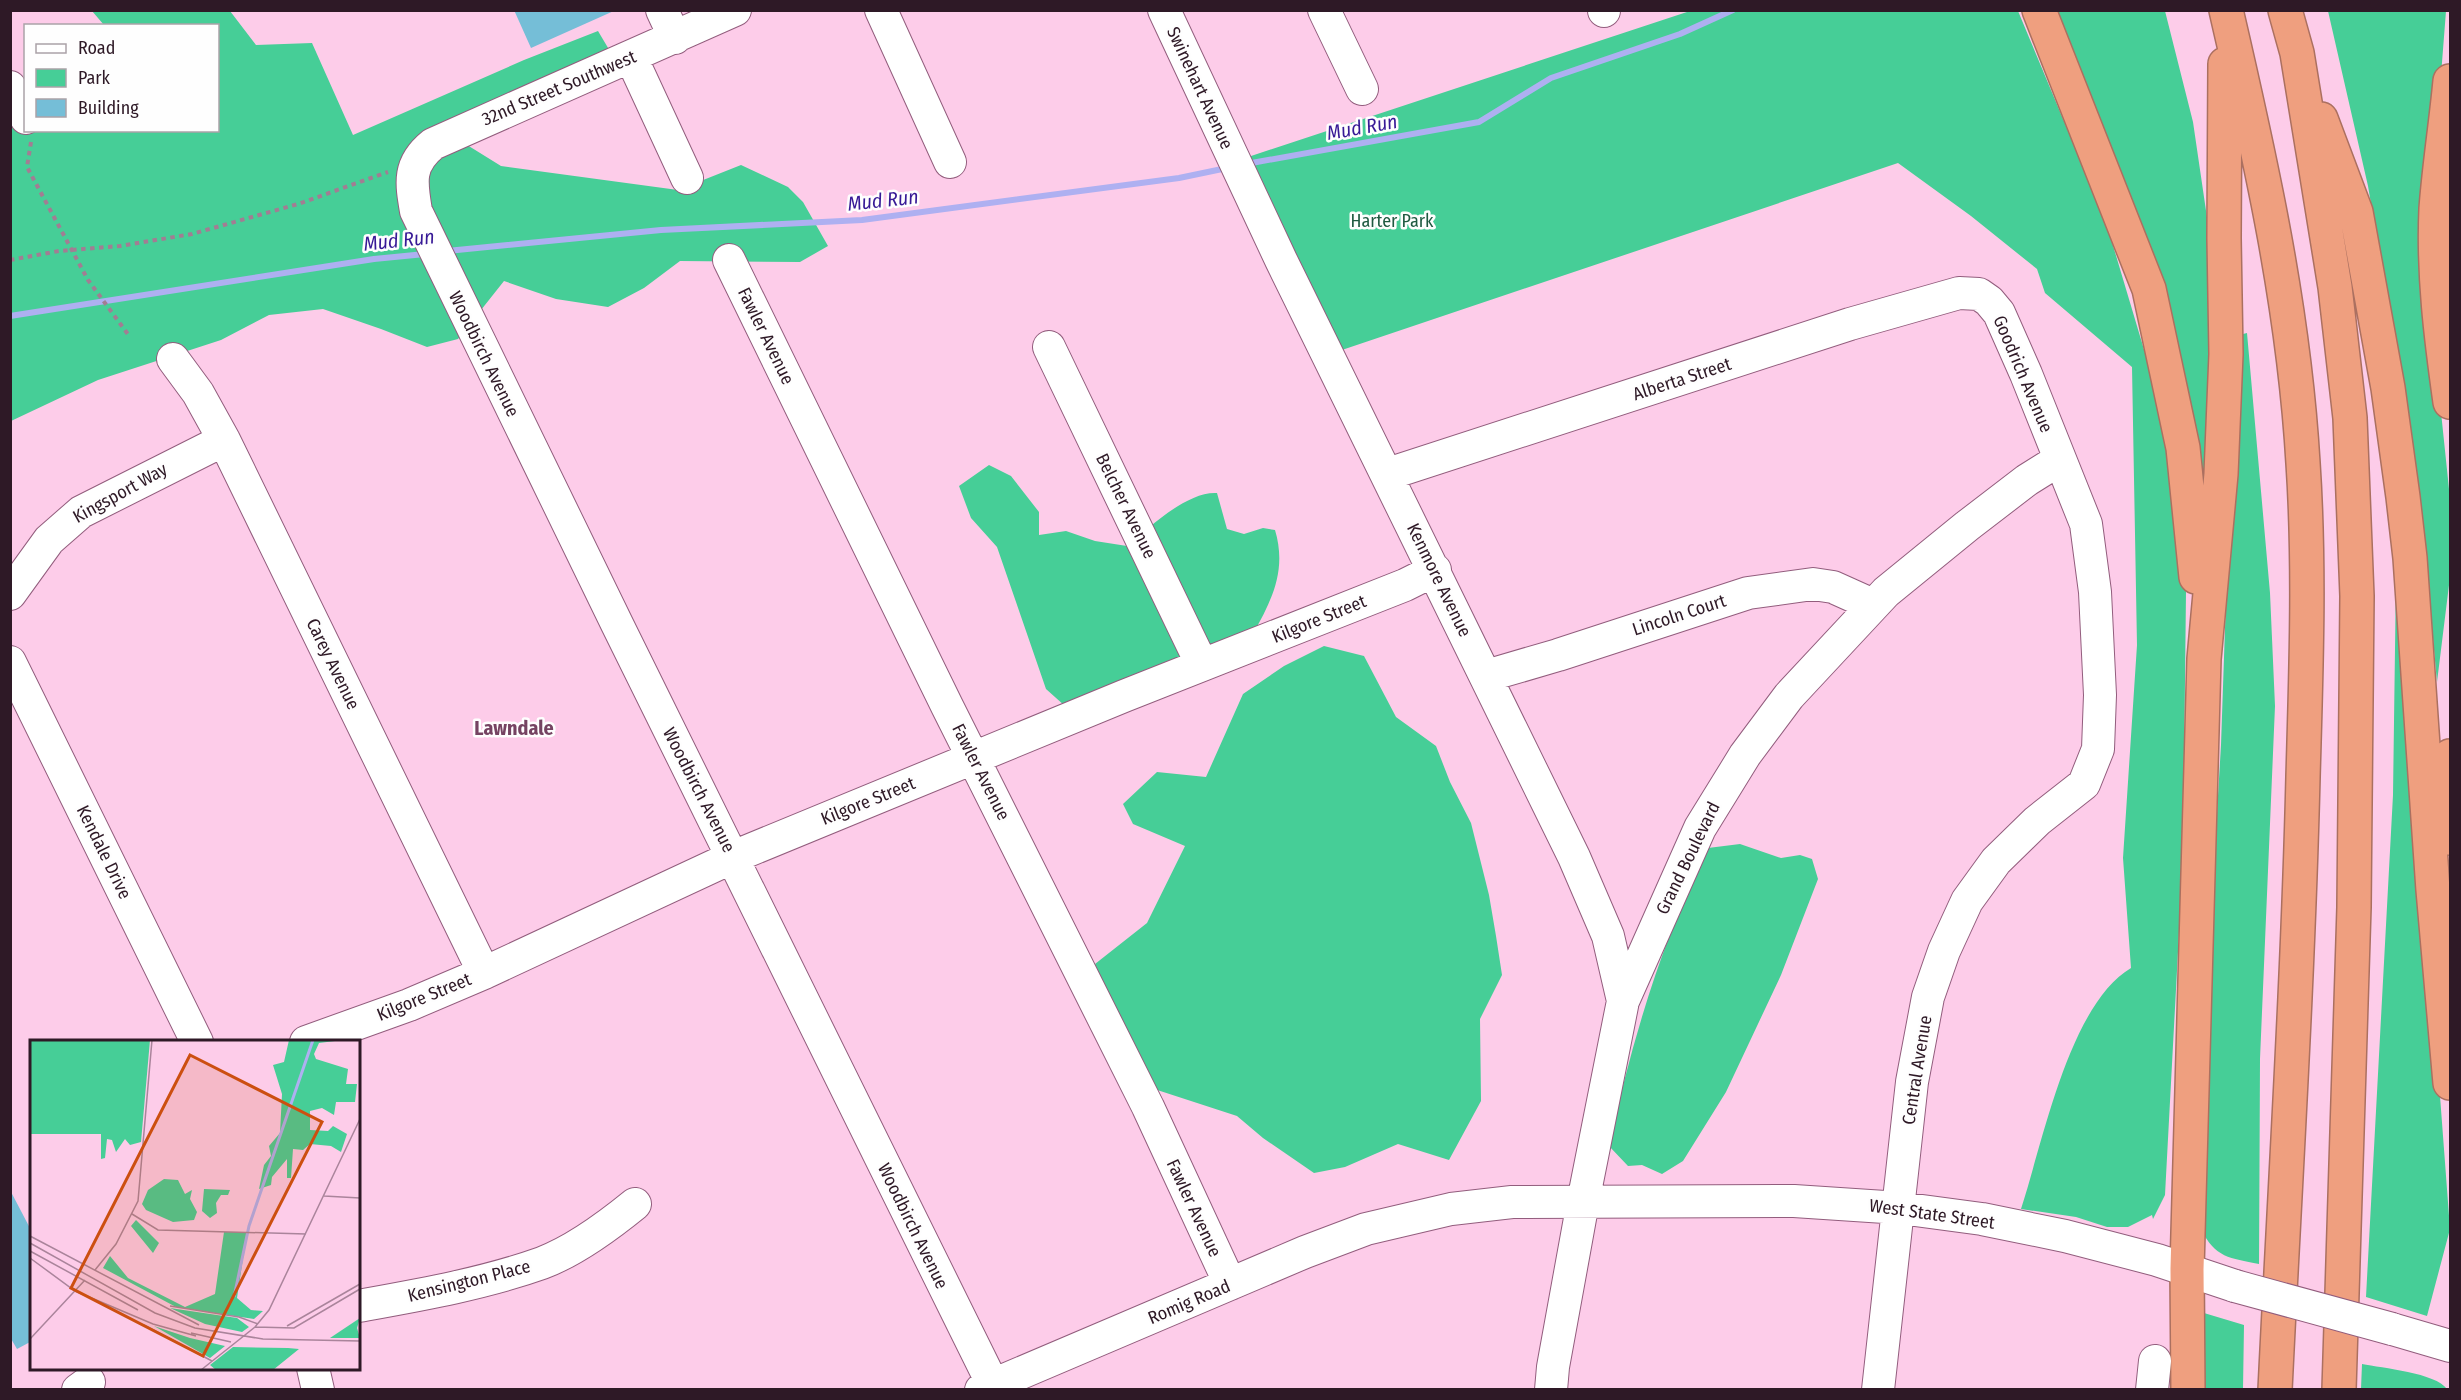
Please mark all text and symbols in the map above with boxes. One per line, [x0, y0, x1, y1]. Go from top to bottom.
street label: Swinehart Avenue [1162, 23, 1238, 153]
legend [24, 24, 219, 132]
text: Road [78, 37, 115, 59]
street label: 32nd Street Southwest [479, 46, 639, 130]
text: Park [78, 67, 111, 89]
text: Building [78, 97, 139, 119]
water label: Mud Run [1325, 109, 1399, 145]
water label: Mud Run [846, 184, 920, 216]
park label: Harter Park [1351, 210, 1434, 232]
water label: Mud Run [362, 224, 436, 256]
street label: Fawler Avenue [733, 284, 799, 388]
street label: Woodbirch Avenue [444, 287, 524, 421]
street label: Goodrich Avenue [1988, 312, 2058, 436]
street label: Alberta Street [1630, 353, 1734, 405]
street label: Belcher Avenue [1091, 450, 1161, 562]
street label: Kingsport Way [69, 458, 171, 528]
street label: Kenmore Avenue [1402, 519, 1476, 641]
street label: Lincoln Court [1629, 589, 1729, 640]
street label: Kilgore Street [1269, 590, 1369, 648]
street label: Carey Avenue [301, 615, 365, 713]
district label: Lawndale [474, 716, 554, 740]
street label: Fawler Avenue [947, 720, 1015, 824]
street label: Woodbirch Avenue [658, 724, 740, 856]
street label: Kilgore Street [818, 772, 918, 830]
street label: Grand Boulevard [1651, 798, 1725, 918]
street label: Kendale Drive [72, 801, 136, 903]
street label: Kilgore Street [374, 968, 474, 1026]
street label: Central Avenue [1897, 1014, 1937, 1126]
inset map [30, 1040, 360, 1370]
street label: Fawler Avenue [1162, 1156, 1226, 1261]
street label: Woodbirch Avenue [873, 1159, 953, 1293]
street label: West State Street [1868, 1194, 1996, 1234]
street label: Kensington Place [405, 1255, 533, 1307]
street label: Romig Road [1144, 1275, 1234, 1329]

